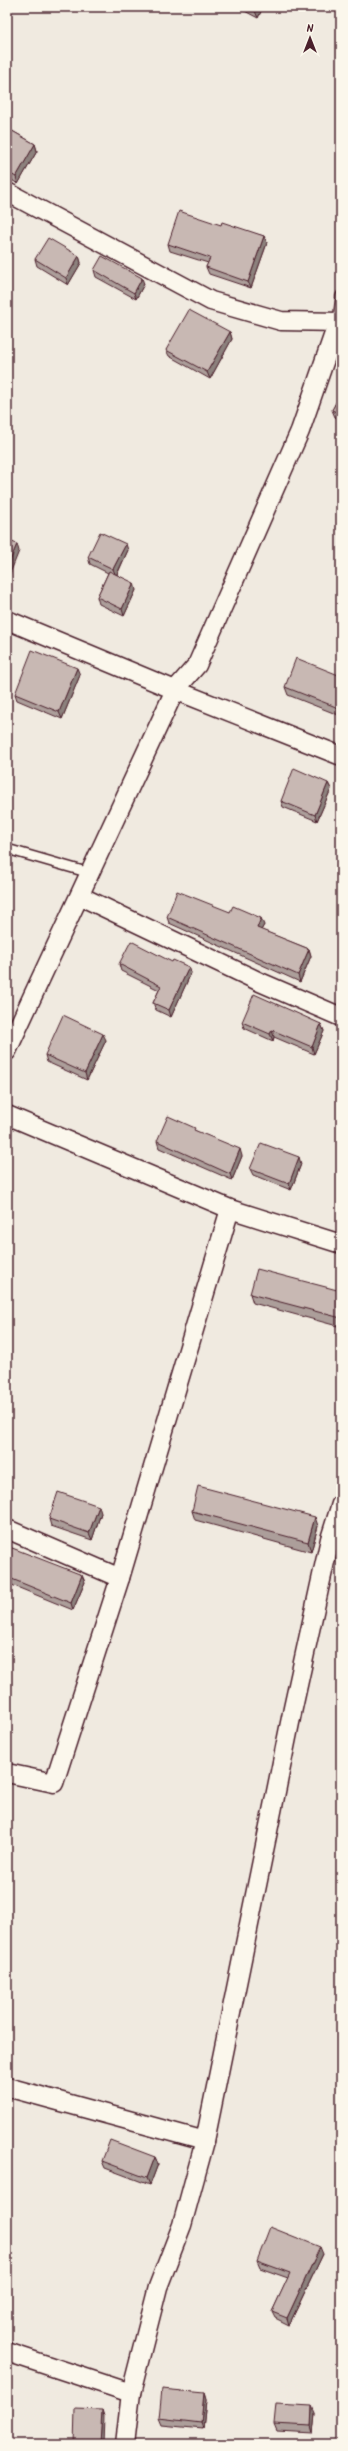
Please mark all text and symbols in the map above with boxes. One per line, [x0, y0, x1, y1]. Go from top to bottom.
north arrow [290, 18, 330, 58]
text: N [307, 20, 314, 38]

